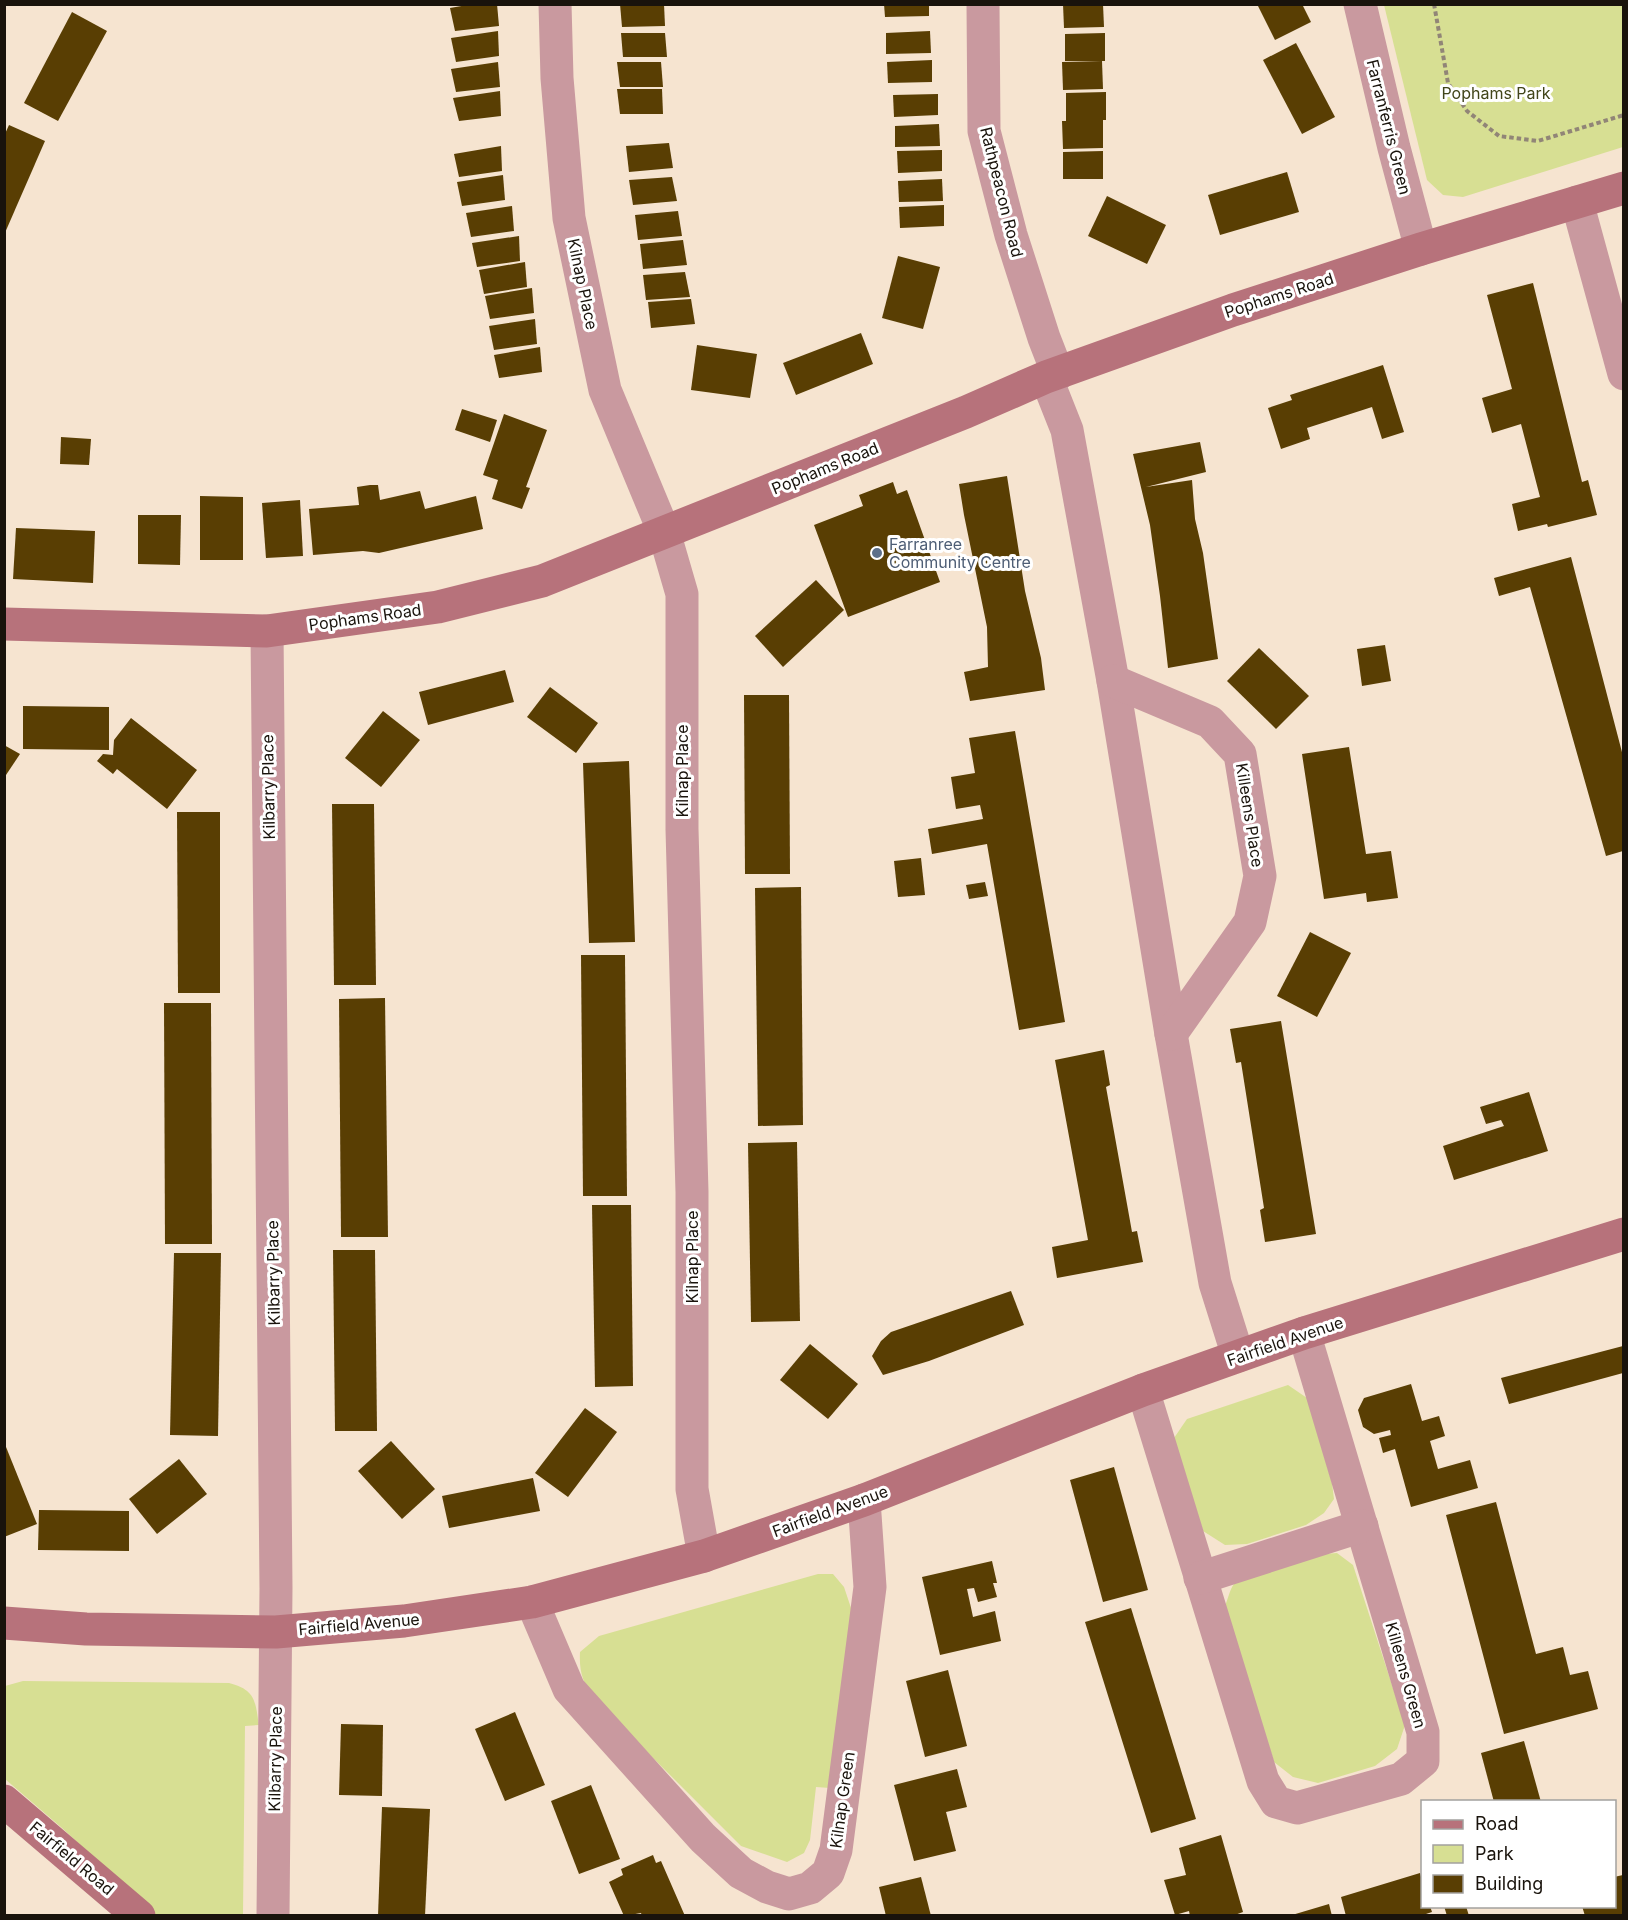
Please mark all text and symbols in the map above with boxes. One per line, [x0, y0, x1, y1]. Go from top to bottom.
street label: Farranferris Green [1363, 57, 1415, 197]
park label: Pophams Park [1441, 83, 1551, 103]
street label: Rathpeacon Road [976, 125, 1028, 259]
street label: Kilnap Place [564, 236, 602, 332]
street label: Pophams Road [1222, 268, 1336, 322]
street label: Pophams Road [769, 437, 881, 499]
place label: Farranree Community Centre [889, 534, 1031, 572]
marker: Farranree Community Centre [870, 546, 884, 560]
street label: Pophams Road [307, 599, 423, 635]
street label: Kilnap Place [672, 724, 692, 818]
street label: Kilbarry Place [257, 734, 279, 840]
street label: Killeens Place [1232, 761, 1268, 869]
street label: Kilnap Place [682, 1210, 702, 1304]
street label: Kilbarry Place [262, 1220, 284, 1326]
street label: Fairfield Avenue [1224, 1312, 1346, 1370]
street label: Fairfield Avenue [769, 1481, 891, 1541]
street label: Fairfield Avenue [298, 1609, 420, 1639]
street label: Killeens Green [1381, 1620, 1431, 1730]
street label: Kilbarry Place [264, 1706, 286, 1812]
street label: Kilnap Green [825, 1750, 859, 1850]
legend [1421, 1800, 1616, 1908]
text: Road [1475, 1813, 1518, 1834]
street label: Fairfield Road [26, 1817, 118, 1899]
text: Park [1475, 1843, 1514, 1864]
text: Building [1475, 1873, 1543, 1894]

